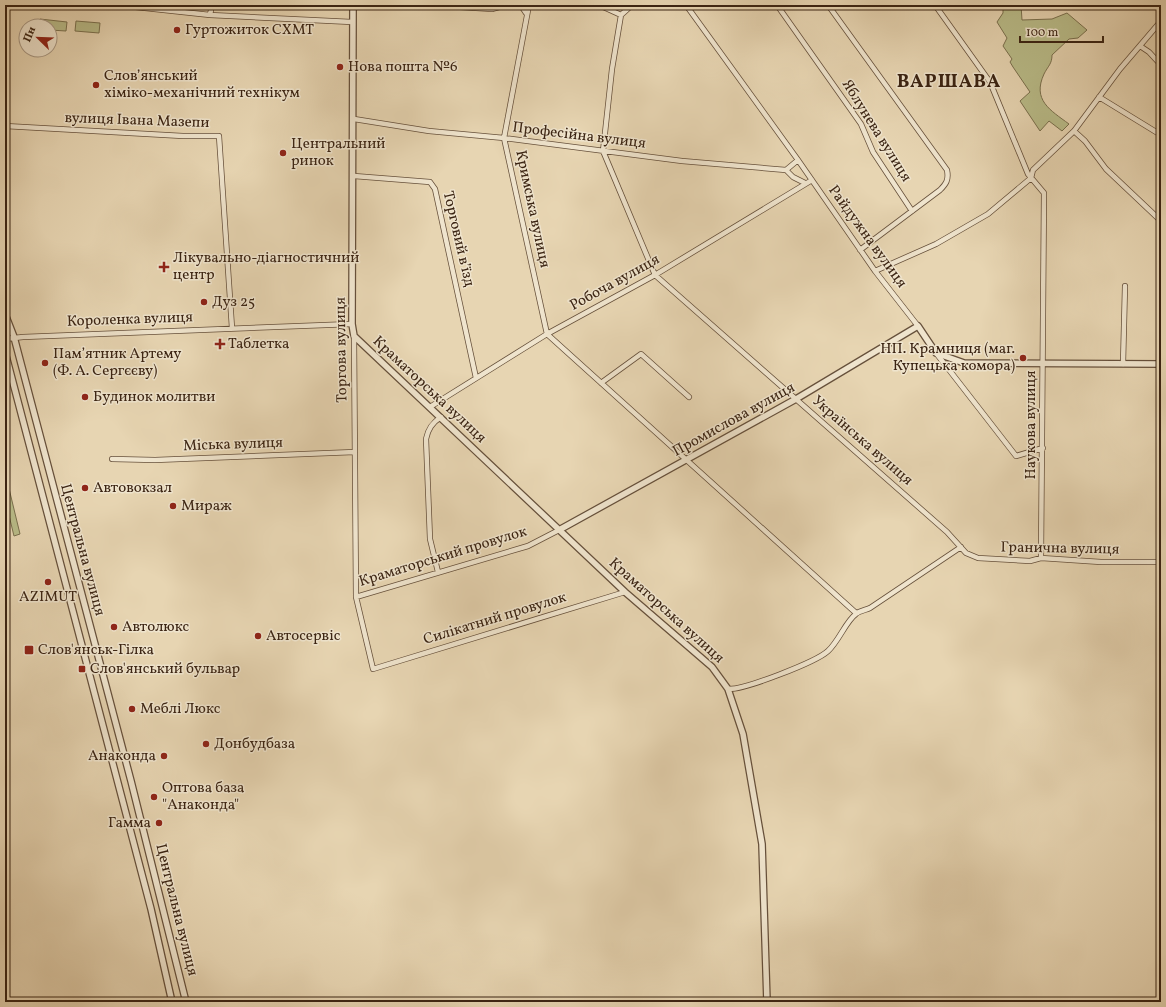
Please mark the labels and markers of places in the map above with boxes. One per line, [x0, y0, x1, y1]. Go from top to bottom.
place label: Гуртожиток СХМТ [185, 20, 314, 41]
marker: Гуртожиток СХМТ [172, 25, 182, 35]
place label: Нова пошта №6 [348, 57, 458, 78]
marker: Нова пошта №6 [335, 62, 345, 72]
place label: Слов’янський хіміко-механічний технікум [104, 66, 300, 104]
marker: Слов’янський хіміко-механічний технікум [91, 80, 101, 90]
place label: Центральний ринок [291, 134, 385, 172]
marker: Центральний ринок [278, 148, 288, 158]
place label: Лікувально-діагностичний центр [173, 248, 359, 286]
marker: Лікувально-діагностичний центр [158, 261, 170, 273]
place label: Дуз 25 [212, 292, 255, 313]
marker: Дуз 25 [199, 297, 209, 307]
place label: Таблетка [228, 334, 290, 355]
marker: Таблетка [215, 339, 225, 349]
place label: НП. Крамниця (маг. Купецька комора) [880, 339, 1015, 377]
place label: Пам’ятник Артему (Ф. А. Сергєєву) [53, 344, 181, 382]
marker: НП. Крамниця (маг. Купецька комора) [1018, 353, 1028, 363]
marker: Пам’ятник Артему (Ф. А. Сергєєву) [40, 358, 50, 368]
place label: Будинок молитви [93, 387, 215, 408]
marker: Будинок молитви [80, 392, 90, 402]
place label: Автовокзал [93, 478, 172, 499]
marker: Автовокзал [80, 483, 90, 493]
place label: Мираж [181, 496, 232, 517]
marker: Мираж [168, 501, 178, 511]
marker: AZIMUT [43, 577, 53, 587]
place label: AZIMUT [19, 587, 77, 608]
place label: Автолюкс [122, 617, 189, 638]
marker: Автолюкс [109, 622, 119, 632]
place label: Автосервіс [266, 626, 341, 647]
marker: Автосервіс [253, 631, 263, 641]
place label: Слов'янськ-Гілка [38, 640, 154, 661]
marker: Слов'янськ-Гілка [23, 644, 35, 656]
place label: Слов'янський бульвар [90, 659, 240, 680]
marker: Слов'янський бульвар [77, 664, 87, 674]
place label: Меблі Люкс [140, 699, 221, 720]
marker: Меблі Люкс [127, 704, 137, 714]
place label: Донбудбаза [214, 734, 295, 755]
marker: Донбудбаза [201, 739, 211, 749]
place label: Анаконда [88, 746, 156, 767]
marker: Анаконда [159, 751, 169, 761]
place label: Оптова база "Анаконда" [162, 778, 245, 816]
marker: Оптова база "Анаконда" [149, 792, 159, 802]
place label: Гамма [108, 813, 151, 834]
marker: Гамма [154, 818, 164, 828]

